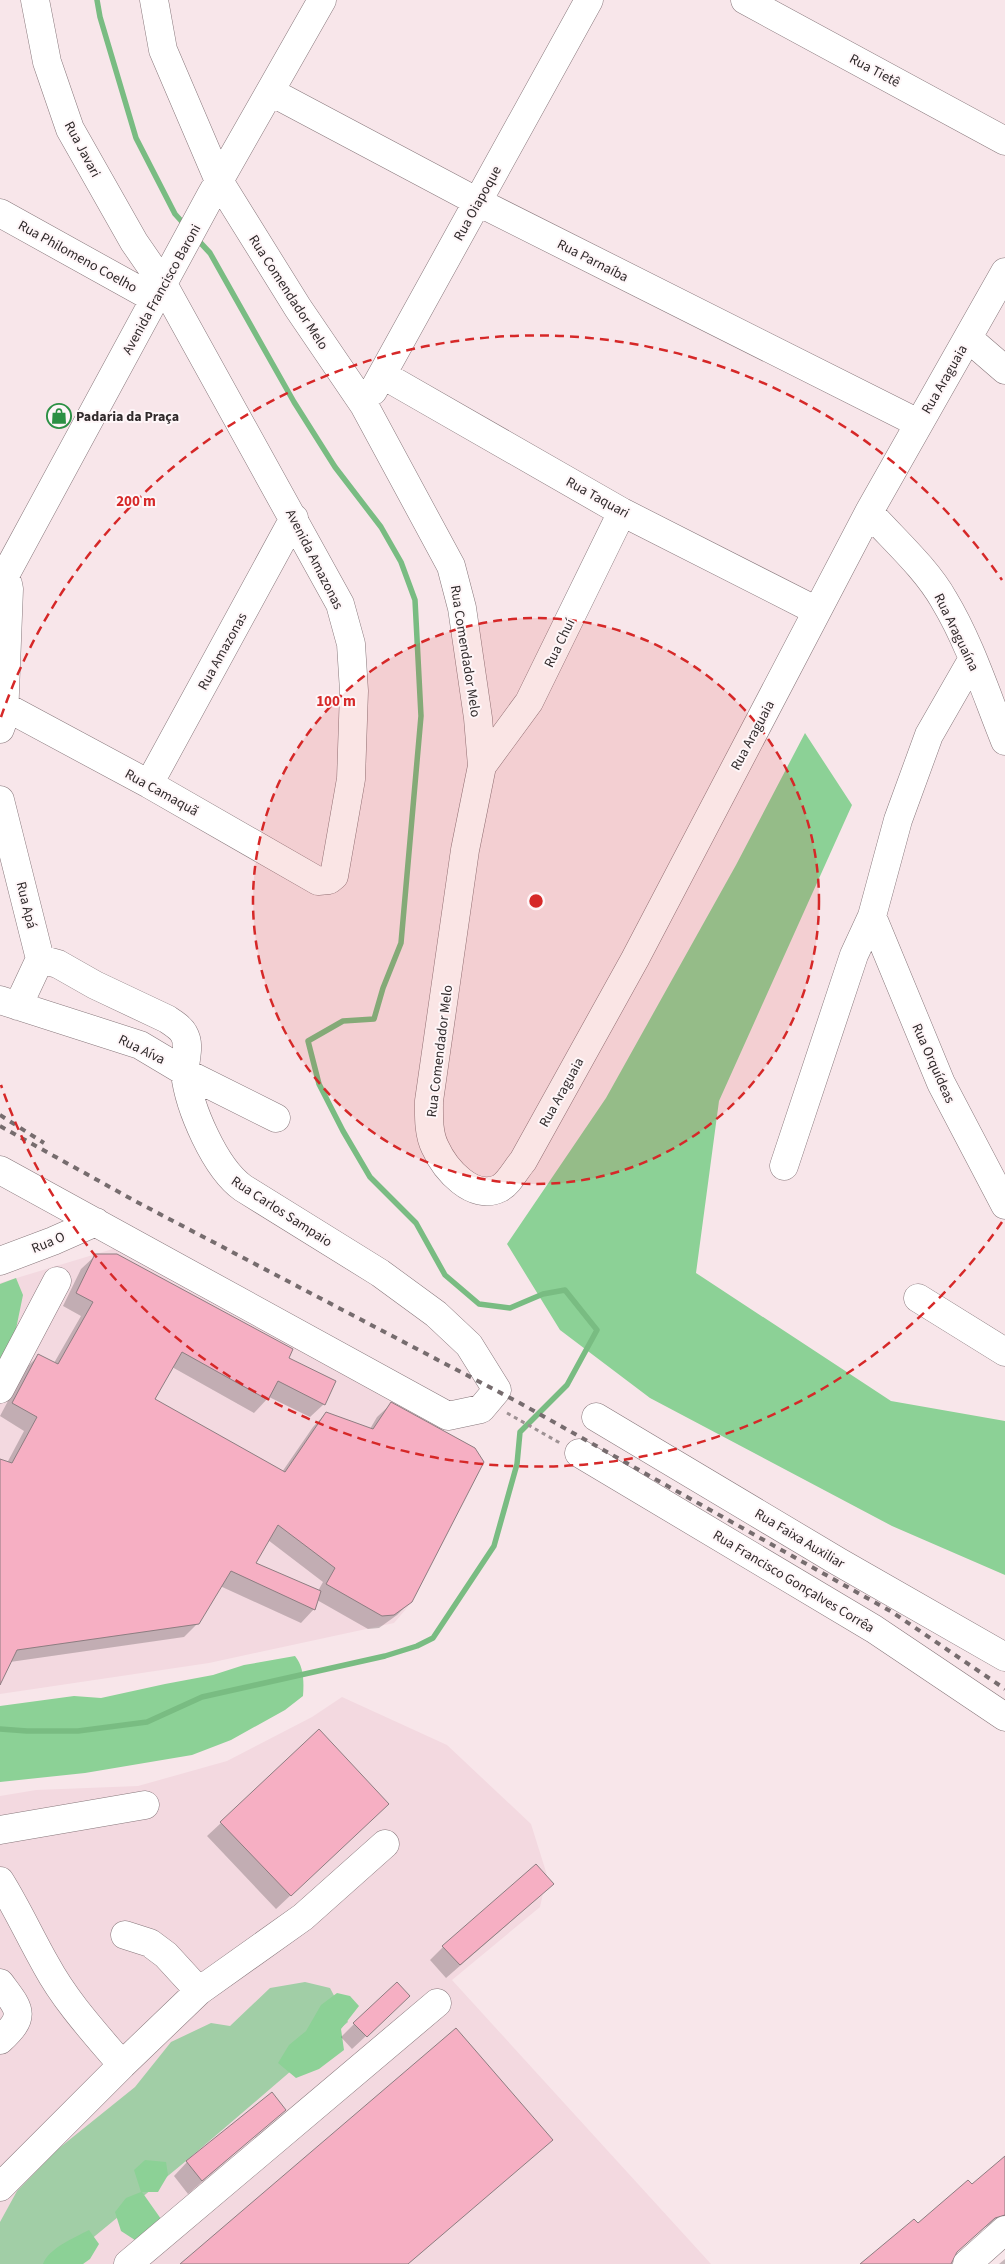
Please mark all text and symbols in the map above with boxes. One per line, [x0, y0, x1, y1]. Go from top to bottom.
street label: Rua Tietê [846, 49, 903, 93]
street label: Rua Javari [59, 118, 105, 181]
street label: Rua Oiapoque [449, 162, 507, 245]
street label: Rua Philomeno Coelho [14, 216, 141, 298]
street label: Avenida Francisco Baroni [118, 221, 206, 358]
street label: Rua Comendador Melo [243, 231, 333, 354]
street label: Rua Parnaíba [554, 234, 632, 287]
street label: Rua Araguaia [917, 341, 973, 418]
shop icon: Padaria da Praça [46, 403, 72, 429]
place label: Padaria da Praça [76, 407, 179, 427]
street label: Rua Taquari [562, 472, 633, 524]
text: 200 m [116, 491, 156, 512]
street label: Avenida Amazonas [280, 506, 348, 613]
street label: Rua Comendador Melo [445, 584, 485, 719]
street label: Rua Araguaína [929, 590, 984, 675]
street label: Rua Amazonas [193, 609, 252, 694]
street label: Rua Chuí [539, 615, 581, 671]
text: 100 m [316, 691, 356, 712]
street label: Rua Araguaia [726, 697, 780, 774]
street label: Rua Camaquã [121, 764, 202, 821]
street label: Rua Apá [11, 880, 42, 931]
centre of rings [527, 892, 545, 910]
street label: Rua Comendador Melo [422, 984, 458, 1119]
street label: Rua Orquídeas [907, 1020, 960, 1107]
street label: Rua Aíva [115, 1030, 168, 1070]
street label: Rua Araguaia [534, 1054, 589, 1131]
street label: Rua Carlos Sampaio [227, 1172, 336, 1252]
street label: Rua O [29, 1227, 68, 1259]
street label: Rua Faixa Auxiliar [751, 1504, 849, 1574]
street label: Rua Francisco Gonçalves Corrêa [709, 1526, 878, 1638]

